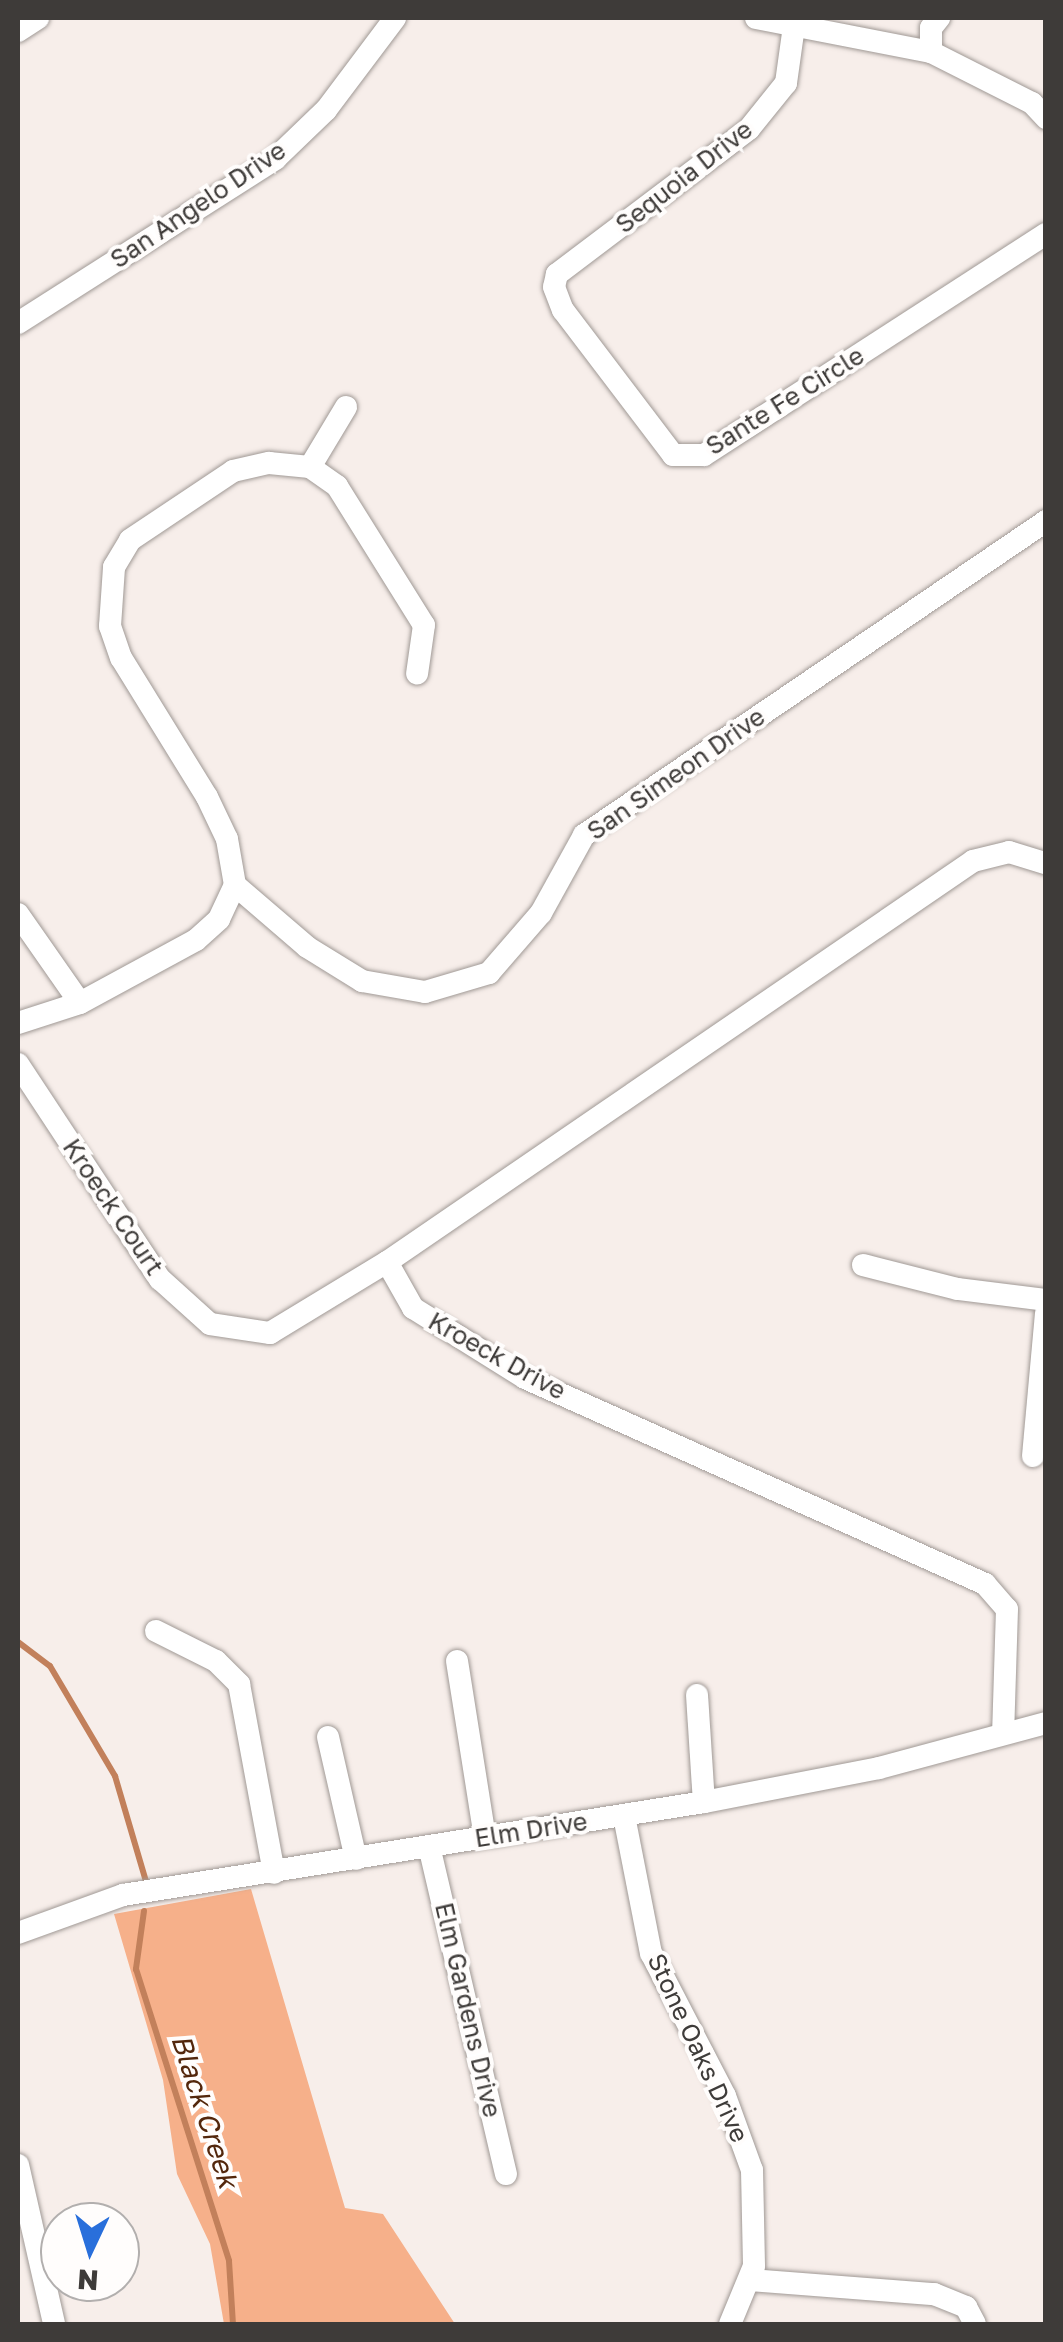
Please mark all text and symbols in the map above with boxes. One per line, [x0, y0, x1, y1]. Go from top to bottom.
street label: Sequoia Drive [610, 114, 758, 240]
street label: San Angelo Drive [105, 135, 291, 275]
street label: Sante Fe Circle [701, 340, 869, 462]
street label: San Simeon Drive [582, 702, 770, 846]
street label: Kroeck Court [56, 1133, 170, 1281]
street label: Kroeck Drive [423, 1306, 571, 1406]
street label: Elm Drive [473, 1806, 589, 1854]
street label: Elm Gardens Drive [429, 1900, 507, 2120]
street label: Stone Oaks Drive [641, 1949, 755, 2147]
water label: Black Creek [164, 2030, 246, 2192]
north arrow [40, 2202, 140, 2302]
text: N [76, 2263, 100, 2298]

